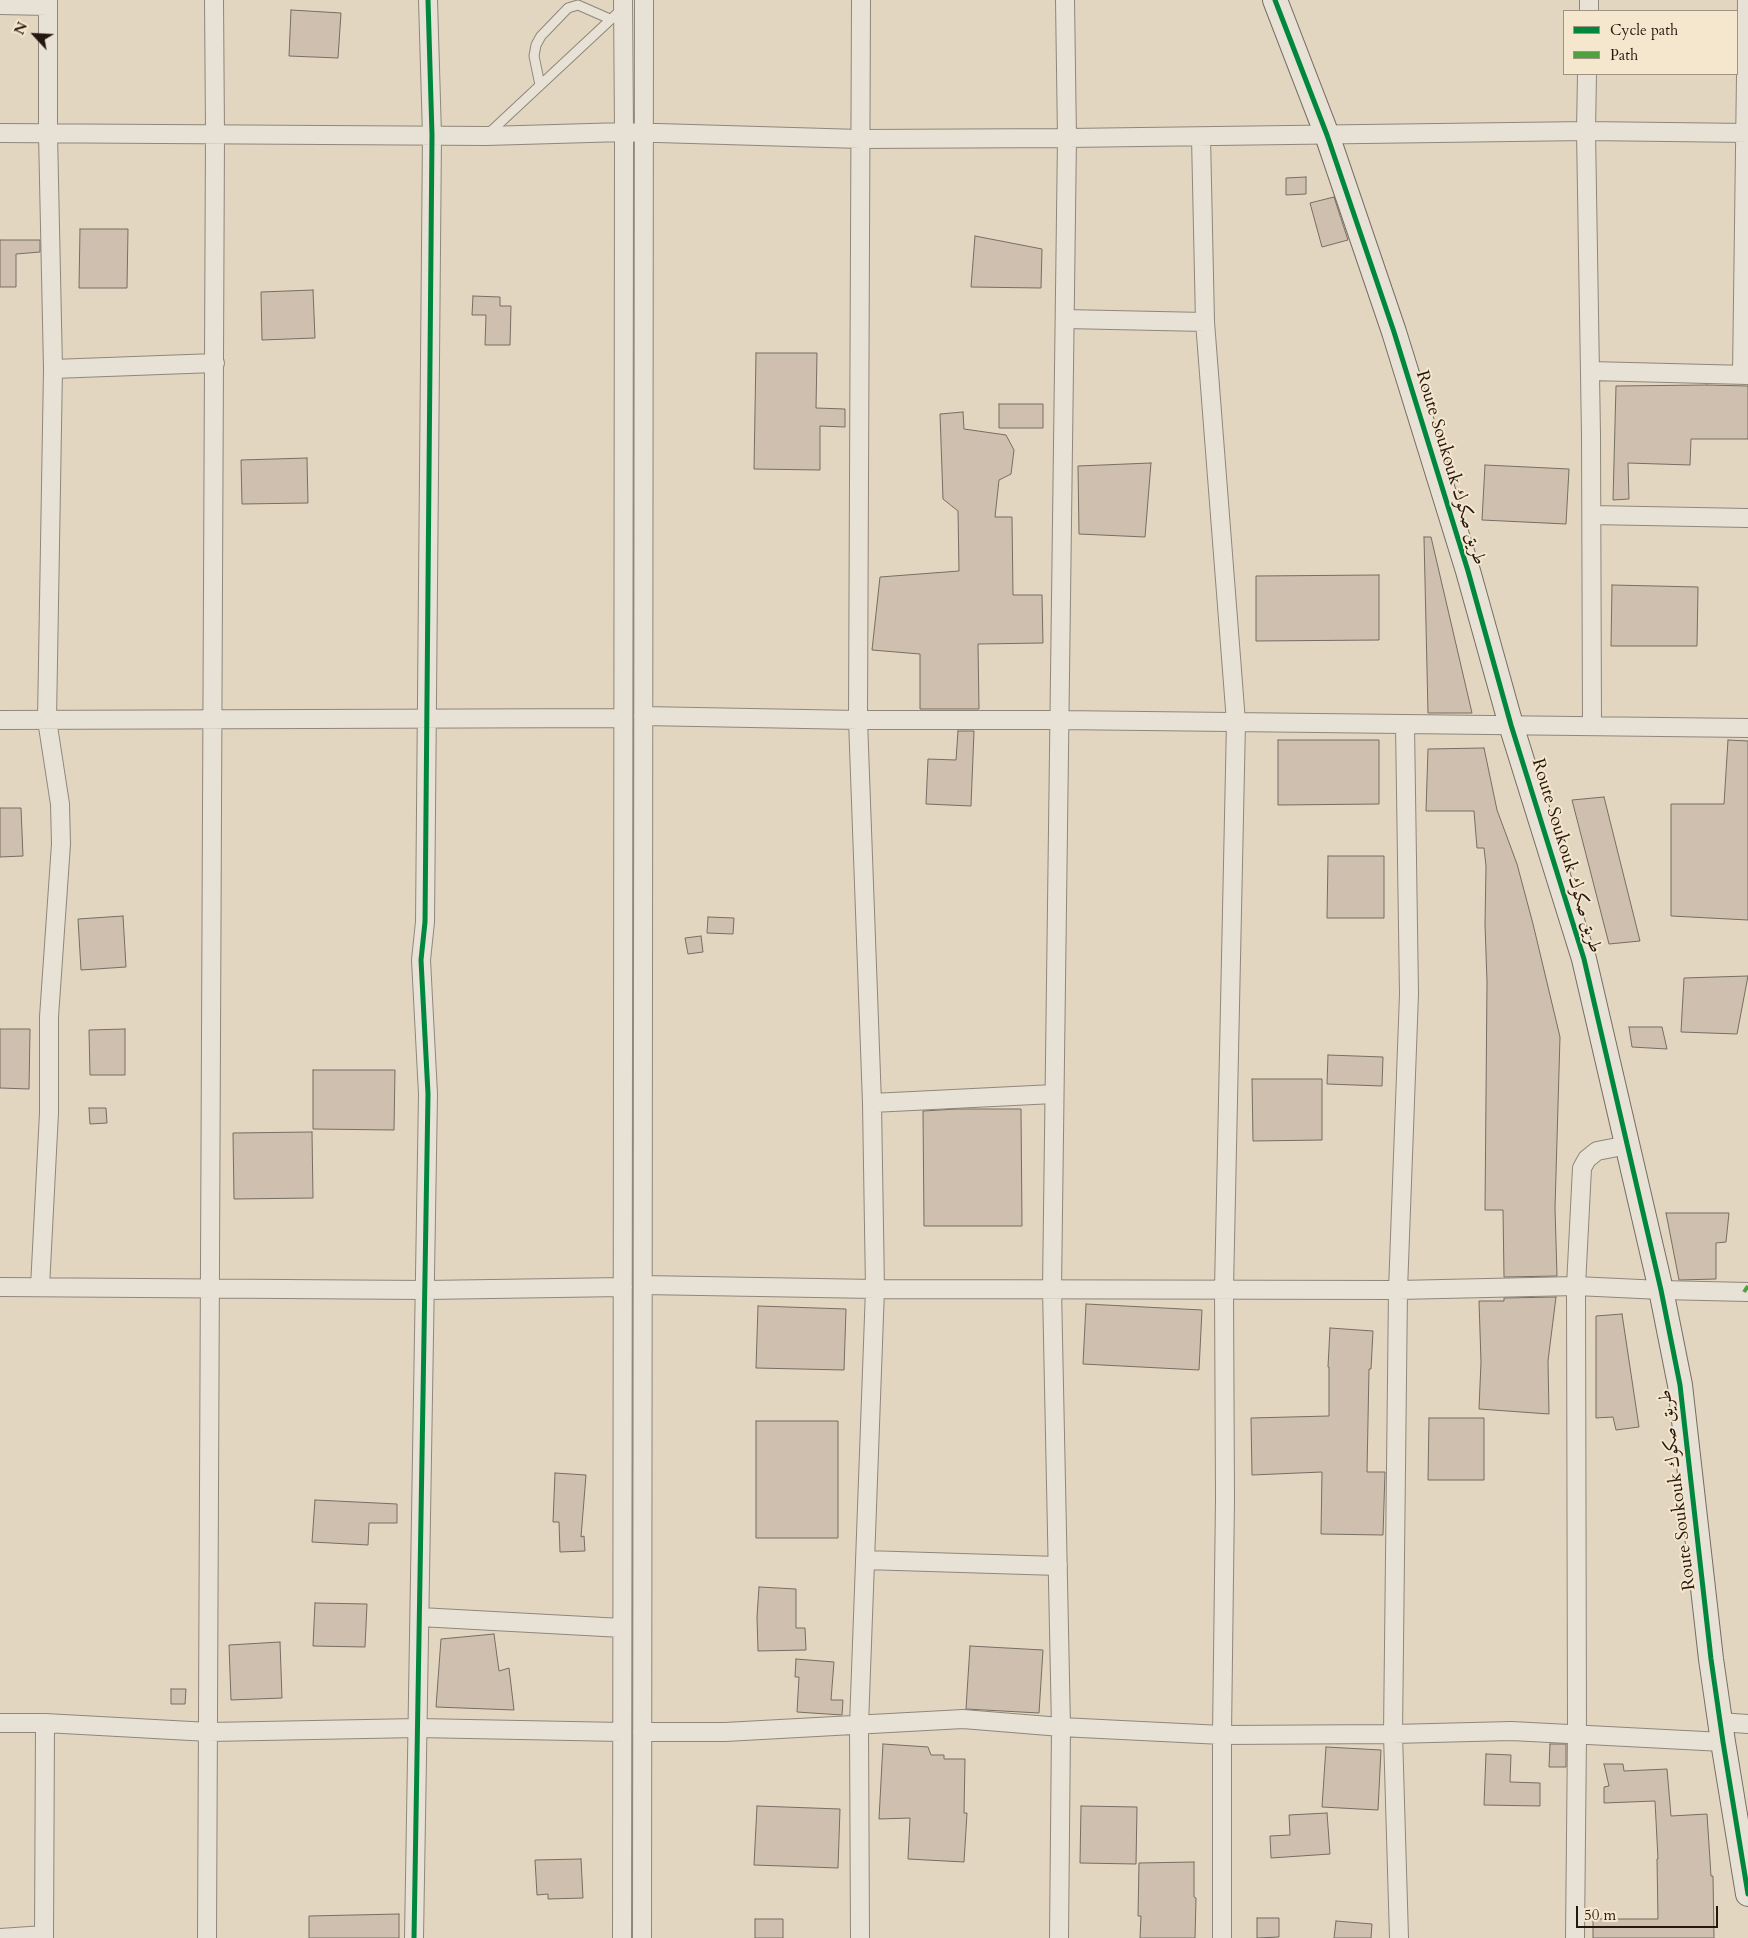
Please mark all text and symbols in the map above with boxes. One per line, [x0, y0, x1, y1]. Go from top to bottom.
north arrow [10, 10, 60, 60]
legend [1563, 10, 1738, 75]
text: N [10, 19, 32, 38]
text: Cycle path [1610, 20, 1678, 40]
text: Path [1610, 45, 1638, 65]
street label: Route Soukouk طريق صكوك [1410, 368, 1490, 568]
street label: Route Soukouk طريق صكوك [1526, 756, 1606, 956]
street label: Route Soukouk طريق صكوك [1655, 1388, 1701, 1592]
scale bar [1578, 1896, 1720, 1928]
text: 50 m [1584, 1905, 1616, 1925]

